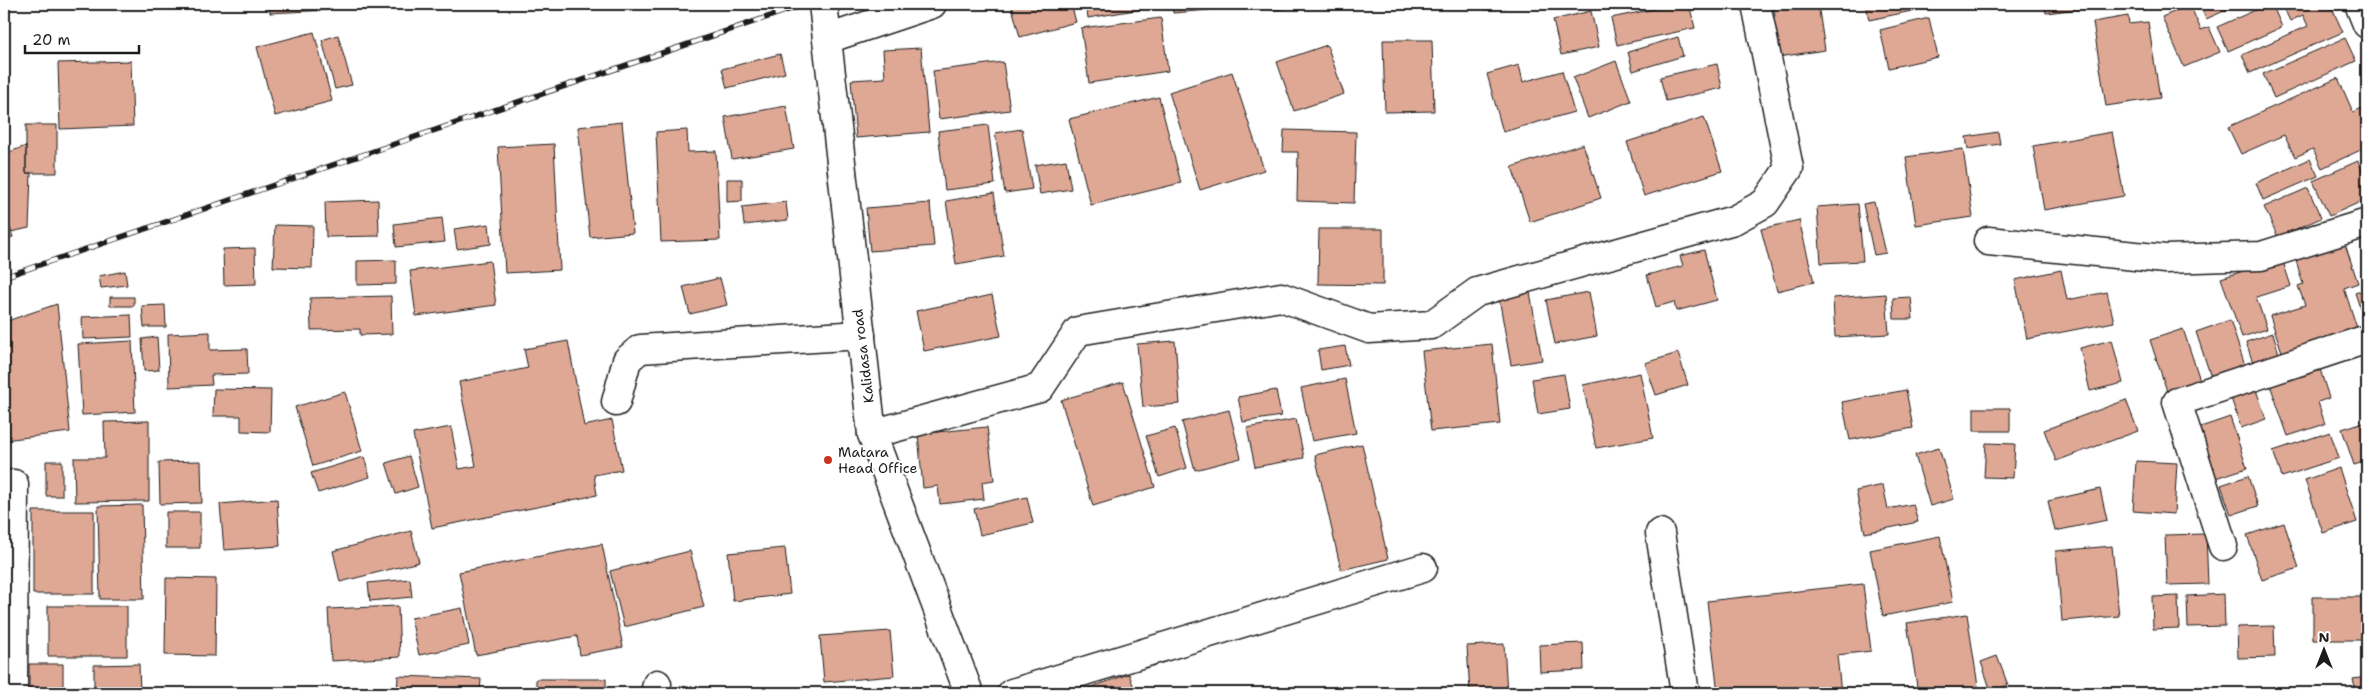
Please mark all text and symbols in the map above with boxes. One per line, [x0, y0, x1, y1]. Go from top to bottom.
scale bar [25, 22, 139, 54]
text: 20 m [32, 30, 71, 50]
street label: Kalidasa road [848, 308, 878, 404]
place label: Matara Head Office [838, 443, 918, 477]
marker: Matara Head Office [822, 454, 834, 466]
north arrow [2298, 624, 2348, 674]
text: N [2318, 628, 2330, 646]

